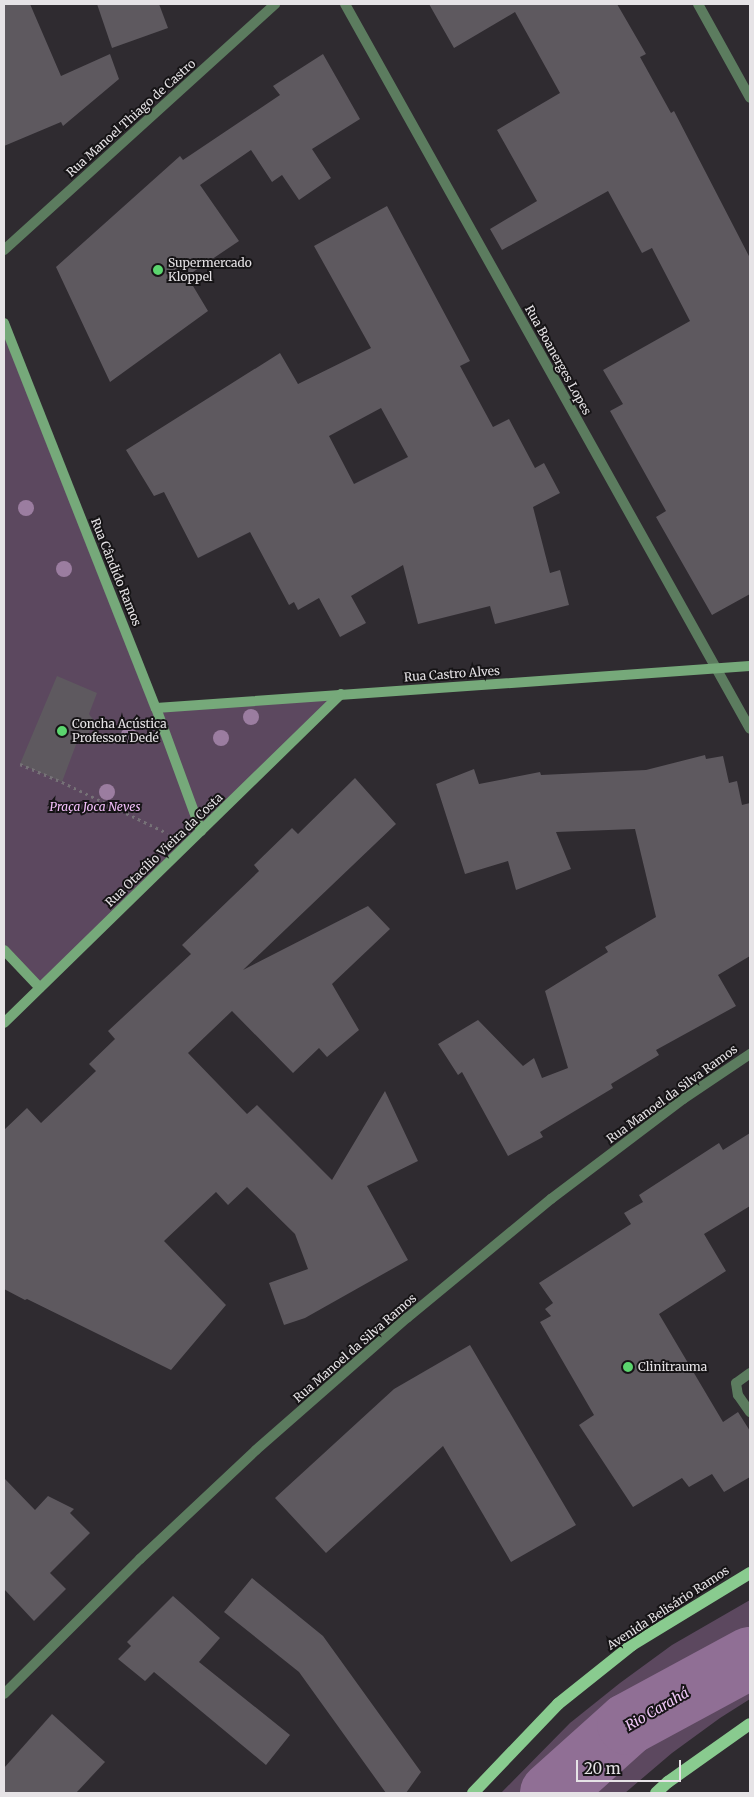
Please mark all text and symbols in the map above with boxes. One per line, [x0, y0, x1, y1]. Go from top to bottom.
street label: Rua Manoel Thiago de Castro [64, 56, 198, 180]
place label: Supermercado Kloppel [168, 256, 252, 284]
marker: Supermercado Kloppel [152, 264, 164, 276]
street label: Rua Boanerges Lopes [522, 303, 594, 417]
street label: Rua Cândido Ramos [88, 516, 144, 628]
street label: Rua Castro Alves [404, 663, 500, 685]
place label: Concha Acústica Professor Dedé [72, 717, 167, 745]
marker: Concha Acústica Professor Dedé [56, 725, 68, 737]
street label: Rua Otacílio Vieira da Costa [102, 790, 226, 910]
park label: Praça Joca Neves [50, 800, 140, 814]
street label: Rua Manoel da Silva Ramos [604, 1042, 740, 1146]
street label: Rua Manoel da Silva Ramos [291, 1291, 419, 1405]
place label: Clinitrauma [638, 1360, 707, 1374]
marker: Clinitrauma [622, 1361, 634, 1373]
street label: Avenida Belisário Ramos [604, 1563, 732, 1653]
water label: Rio Carahá [622, 1684, 692, 1734]
scale bar [579, 1750, 684, 1782]
text: 20 m [584, 1759, 621, 1778]

